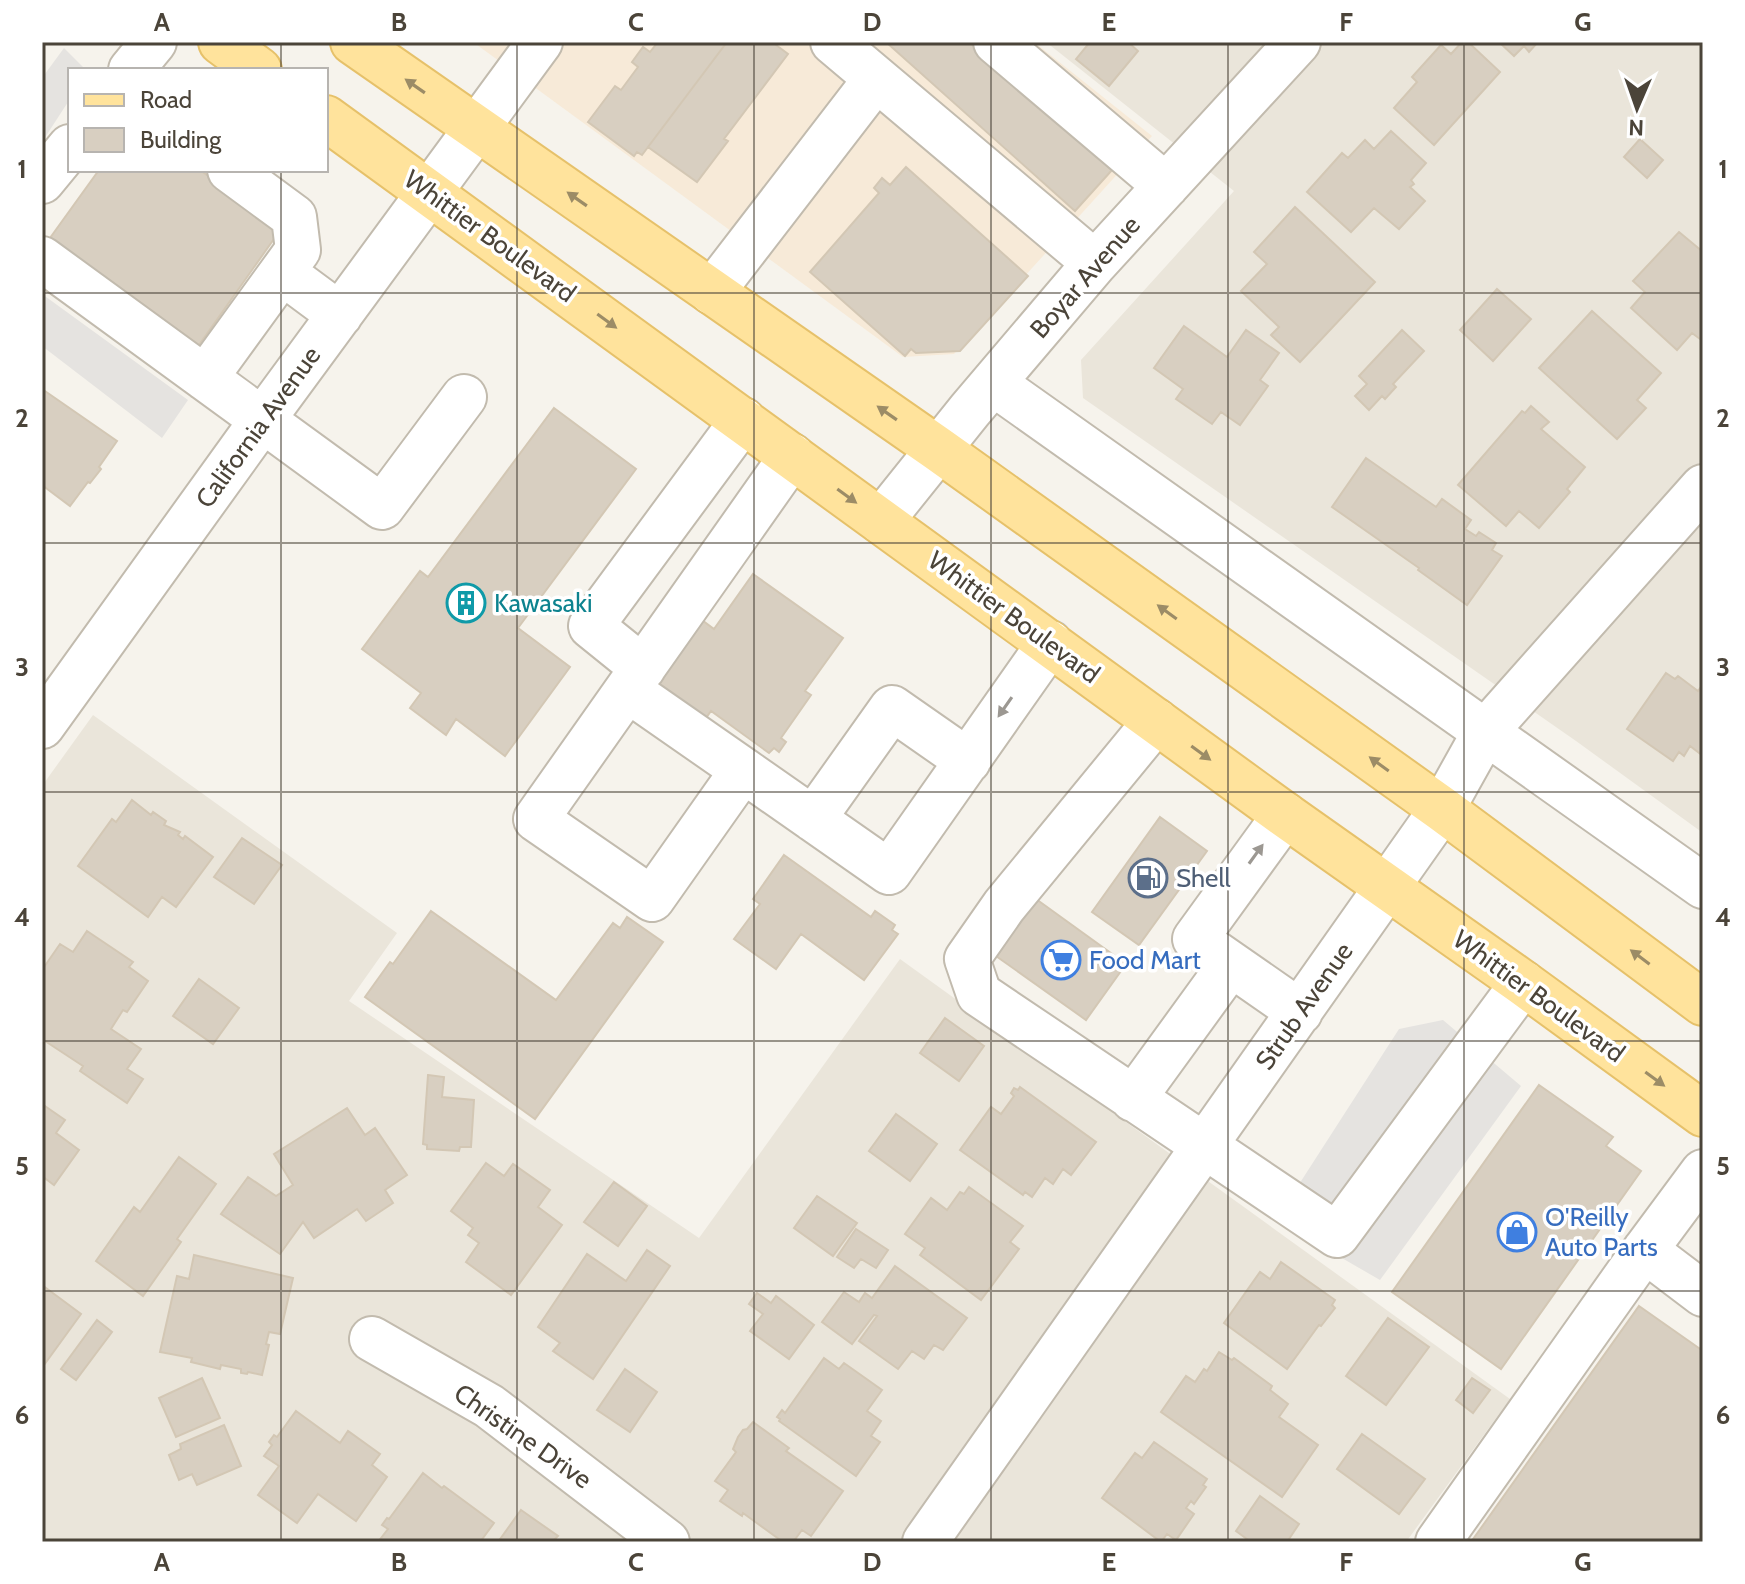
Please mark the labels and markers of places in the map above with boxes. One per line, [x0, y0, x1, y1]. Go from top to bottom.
building icon: Kawasaki [445, 582, 487, 624]
place label: Kawasaki [494, 587, 593, 619]
fuel station icon: Shell [1127, 857, 1169, 899]
place label: Shell [1176, 862, 1231, 894]
supermarket icon: Food Mart [1040, 939, 1082, 981]
place label: Food Mart [1089, 944, 1201, 976]
place label: O'Reilly Auto Parts [1545, 1201, 1658, 1263]
shop icon: O'Reilly Auto Parts [1496, 1211, 1538, 1253]

